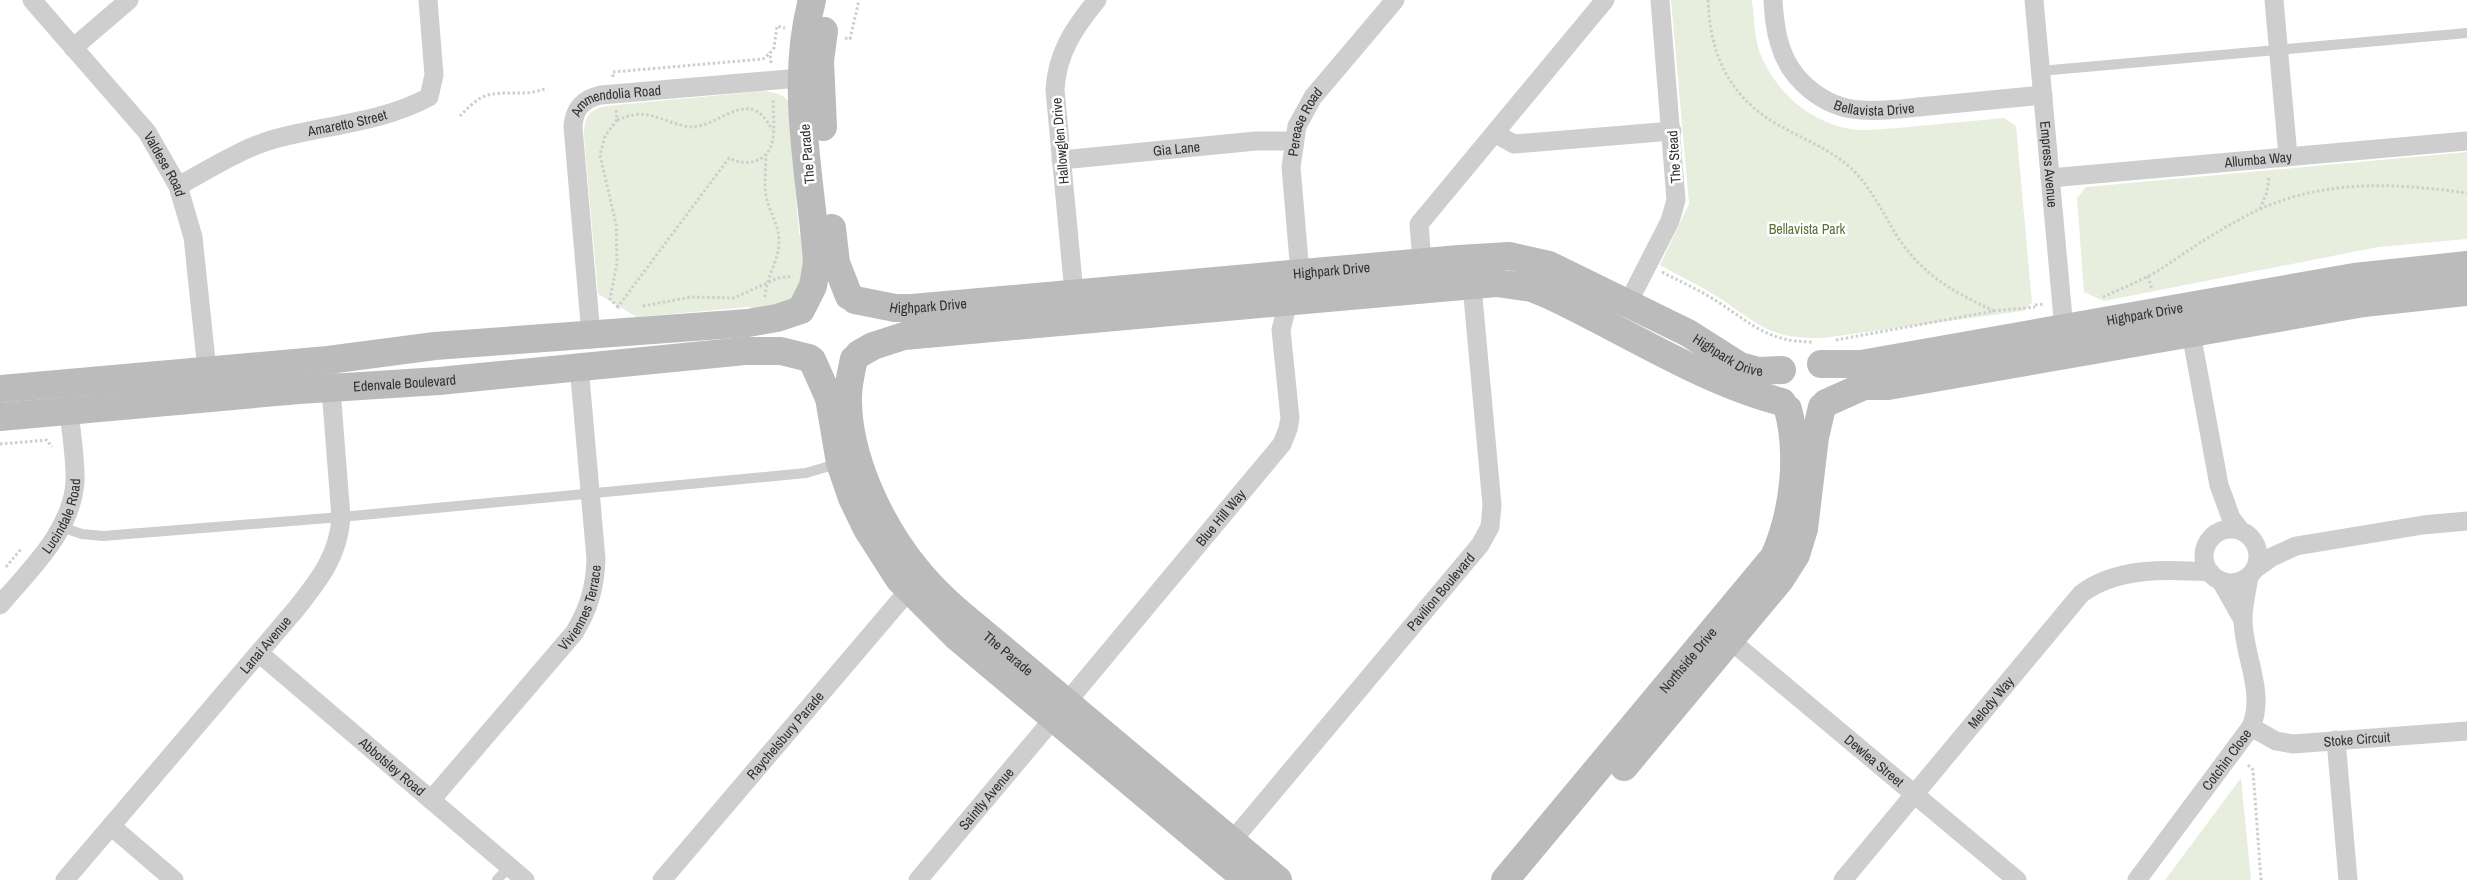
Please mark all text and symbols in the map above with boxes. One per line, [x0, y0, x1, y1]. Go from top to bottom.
street label: Ammendolia Road [566, 81, 662, 120]
street label: Perease Road [1284, 84, 1326, 158]
street label: Bellavista Drive [1832, 96, 1915, 120]
street label: Hallowglen Drive [1047, 97, 1073, 185]
street label: Amaretto Street [305, 106, 389, 140]
street label: Empress Avenue [2036, 120, 2062, 208]
street label: The Parade [795, 123, 819, 185]
street label: Valdese Road [140, 129, 190, 198]
street label: The Stead [1663, 130, 1685, 184]
street label: Gia Lane [1152, 137, 1201, 160]
street label: Allumba Way [2223, 148, 2293, 172]
park label: Bellavista Park [1769, 220, 1846, 238]
street label: Highpark Drive [1292, 258, 1371, 283]
street label: Highpark Drive [888, 294, 967, 317]
street label: Highpark Drive [2105, 298, 2184, 330]
street label: Highpark Drive [1690, 329, 1763, 380]
street label: Edenvale Boulevard [353, 370, 457, 395]
street label: Lucindale Road [38, 478, 84, 557]
street label: Blue Hill Way [1192, 485, 1250, 550]
street label: Pavilion Boulevard [1403, 549, 1479, 635]
street label: Viviennes Terrace [554, 564, 605, 654]
street label: Lanai Avenue [236, 612, 295, 677]
street label: Northside Drive [1655, 624, 1721, 697]
street label: The Parade [979, 627, 1037, 680]
street label: Melody Way [1964, 672, 2018, 732]
street label: Raychelsbury Parade [743, 688, 828, 783]
street label: Cotchin Close [2198, 725, 2255, 794]
street label: Stoke Circuit [2323, 728, 2391, 751]
street label: Dewlea Street [1841, 731, 1908, 791]
street label: Abbotsley Road [355, 733, 429, 800]
street label: Saintly Avenue [955, 764, 1018, 834]

